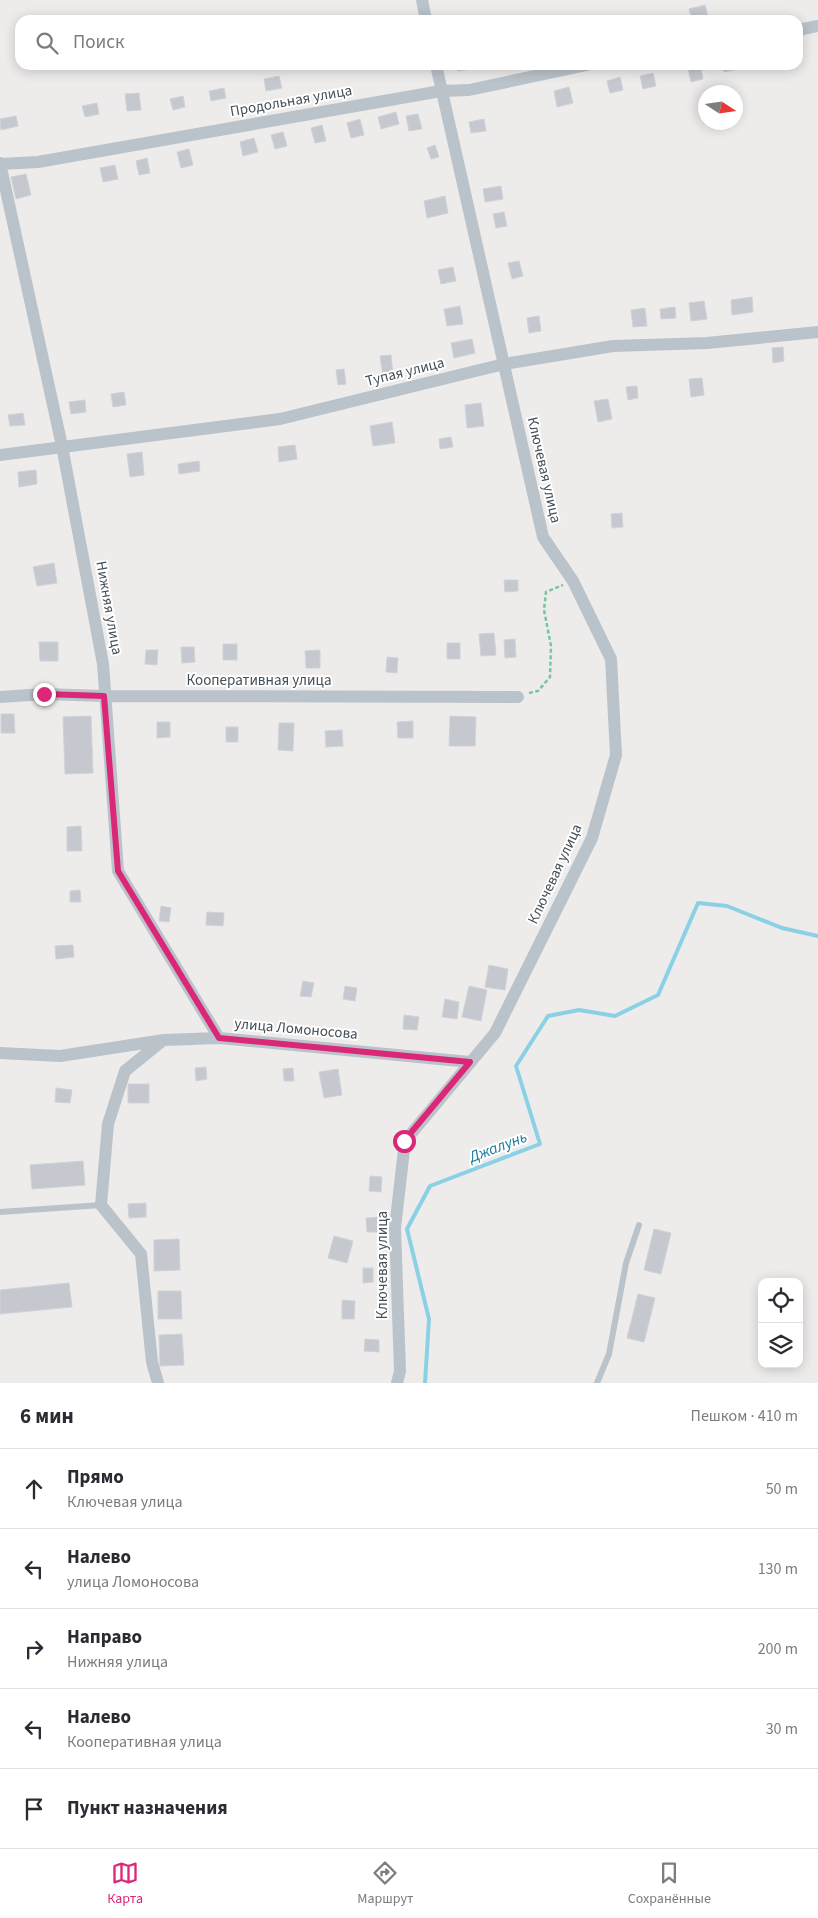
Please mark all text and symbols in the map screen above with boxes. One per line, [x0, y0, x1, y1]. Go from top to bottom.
search box [15, 15, 803, 70]
icon: search [33, 29, 61, 57]
text: Поиск [73, 29, 124, 56]
street label: Продольная улица [228, 80, 354, 122]
north arrow [698, 85, 743, 130]
street label: Тупая улица [363, 352, 447, 392]
street label: Ключевая улица [522, 415, 566, 525]
street label: Нижняя улица [90, 560, 128, 656]
street label: Кооперативная улица [186, 670, 332, 691]
route end [33, 683, 56, 706]
street label: Ключевая улица [523, 820, 587, 928]
street label: улица Ломоносова [233, 1013, 359, 1045]
water label: Джалунь [465, 1126, 530, 1169]
route start [393, 1130, 416, 1153]
street label: Ключевая улица [372, 1211, 393, 1319]
map controls [758, 1278, 803, 1368]
button: locate [758, 1278, 803, 1323]
button: layers [758, 1323, 803, 1368]
text: 6 мин [20, 1401, 74, 1431]
text: Пешком · 410 m [691, 1405, 798, 1427]
text: Прямо [67, 1464, 124, 1491]
icon: ahead [20, 1475, 48, 1503]
text: 50 m [766, 1478, 798, 1500]
text: Ключевая улица [67, 1491, 183, 1513]
text: Налево [67, 1544, 131, 1571]
icon: left [20, 1555, 48, 1583]
text: 130 m [758, 1558, 798, 1580]
text: улица Ломоносова [67, 1571, 199, 1593]
text: Направо [67, 1624, 142, 1651]
icon: right [20, 1635, 48, 1663]
text: 200 m [758, 1638, 798, 1660]
text: Нижняя улица [67, 1651, 168, 1673]
text: Налево [67, 1704, 131, 1731]
icon: left [20, 1715, 48, 1743]
text: 30 m [766, 1718, 798, 1740]
text: Кооперативная улица [67, 1731, 222, 1753]
icon: arrive [20, 1795, 48, 1823]
text: Пункт назначения [67, 1795, 228, 1822]
tab: Карта [107, 1859, 143, 1909]
tab: Маршрут [357, 1859, 413, 1909]
tab: Сохранённые [628, 1859, 711, 1909]

